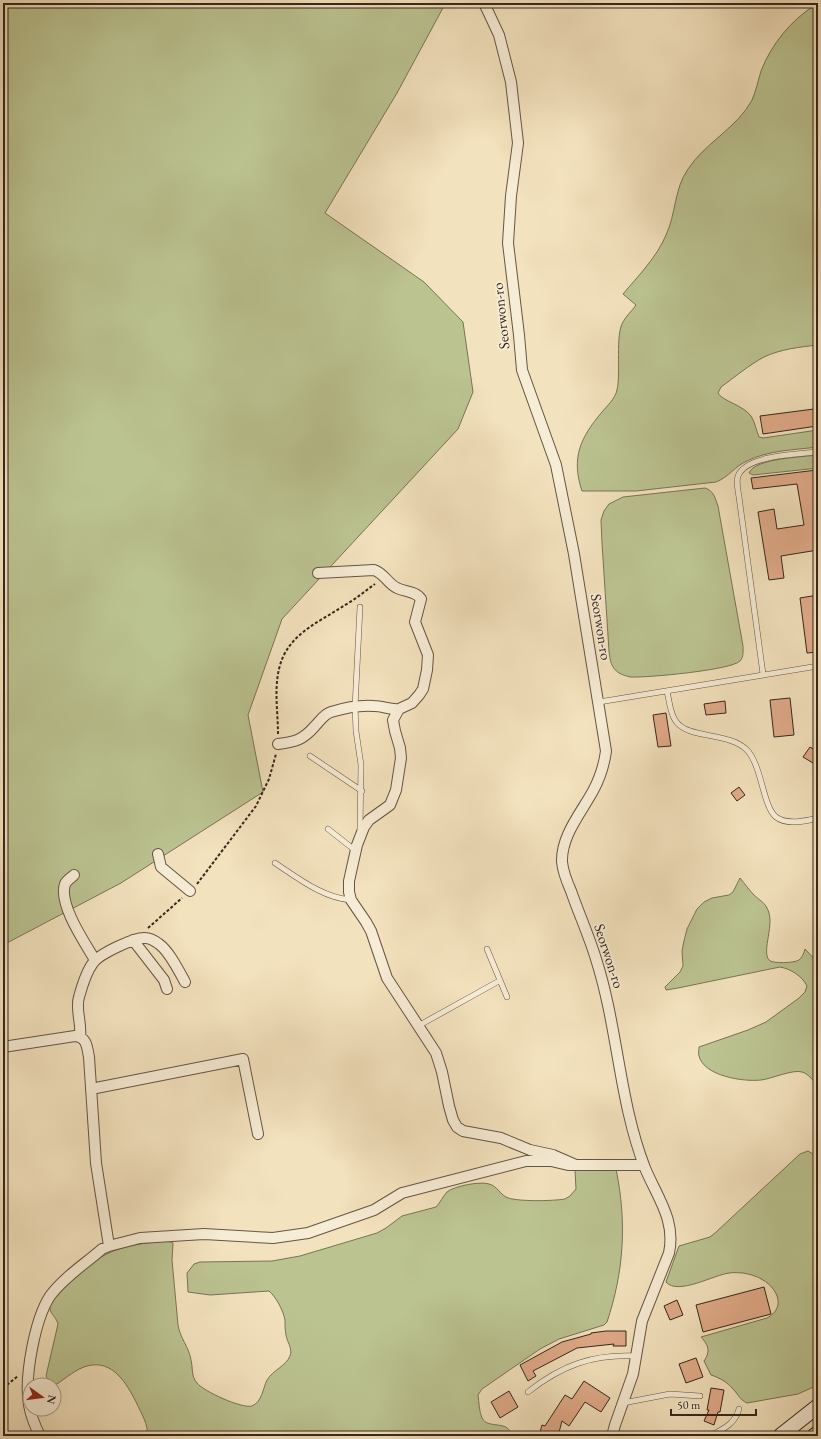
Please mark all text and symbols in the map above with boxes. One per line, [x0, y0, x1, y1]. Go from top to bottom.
street label: Seorwon-ro [488, 282, 513, 350]
street label: Seorwon-ro [587, 592, 616, 661]
street label: Seorwon-ro [590, 921, 629, 991]
north arrow [22, 1377, 62, 1417]
scale bar [671, 1391, 756, 1417]
text: N [44, 1393, 60, 1406]
text: 50 m [677, 1397, 701, 1413]

